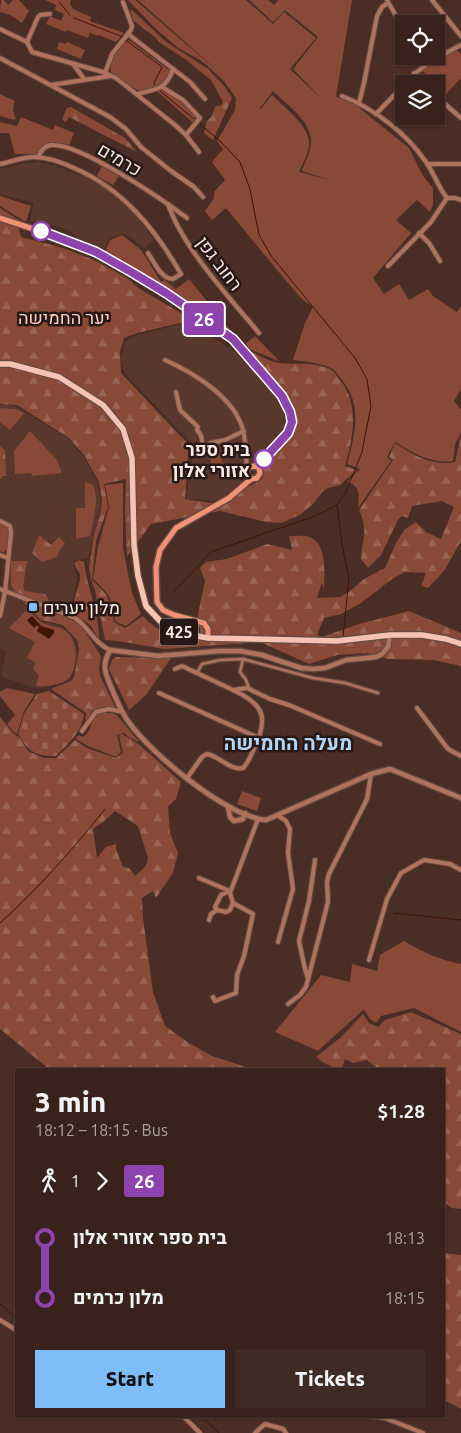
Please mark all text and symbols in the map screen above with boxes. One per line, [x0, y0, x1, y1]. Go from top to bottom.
map controls [395, 15, 445, 125]
button: locate [395, 15, 445, 65]
button: layers [395, 75, 445, 125]
street label: כרמים [95, 139, 145, 179]
unlabelled marker [31, 221, 51, 241]
street label: רחוב גפן [193, 232, 247, 294]
line badge: 26 [182, 303, 226, 335]
park label: יער החמישה [18, 307, 110, 327]
text: 26 [194, 309, 214, 329]
place label: בית ספר אזורי אלון [173, 439, 250, 481]
marker: בית ספר אזורי אלון [254, 449, 274, 469]
place label: מלון יערים [43, 597, 120, 618]
marker: מלון יערים [27, 601, 39, 613]
road number: 425 [160, 618, 198, 646]
district label: מעלה החמישה [224, 731, 352, 754]
text: 3 min [35, 1086, 106, 1117]
text: $1.28 [377, 1100, 425, 1122]
text: 18:12 – 18:15 · Bus [35, 1121, 168, 1139]
icon: walk [35, 1167, 63, 1195]
icon: forward [88, 1167, 116, 1195]
text: 26 [134, 1171, 154, 1191]
text: 1 [71, 1172, 80, 1190]
text: בית ספר אזורי אלון [73, 1226, 227, 1248]
text: 18:13 [385, 1229, 425, 1247]
text: מלון כרמים [73, 1286, 164, 1308]
text: 18:15 [385, 1289, 425, 1307]
button: Start [35, 1350, 225, 1408]
button: Tickets [235, 1350, 425, 1408]

